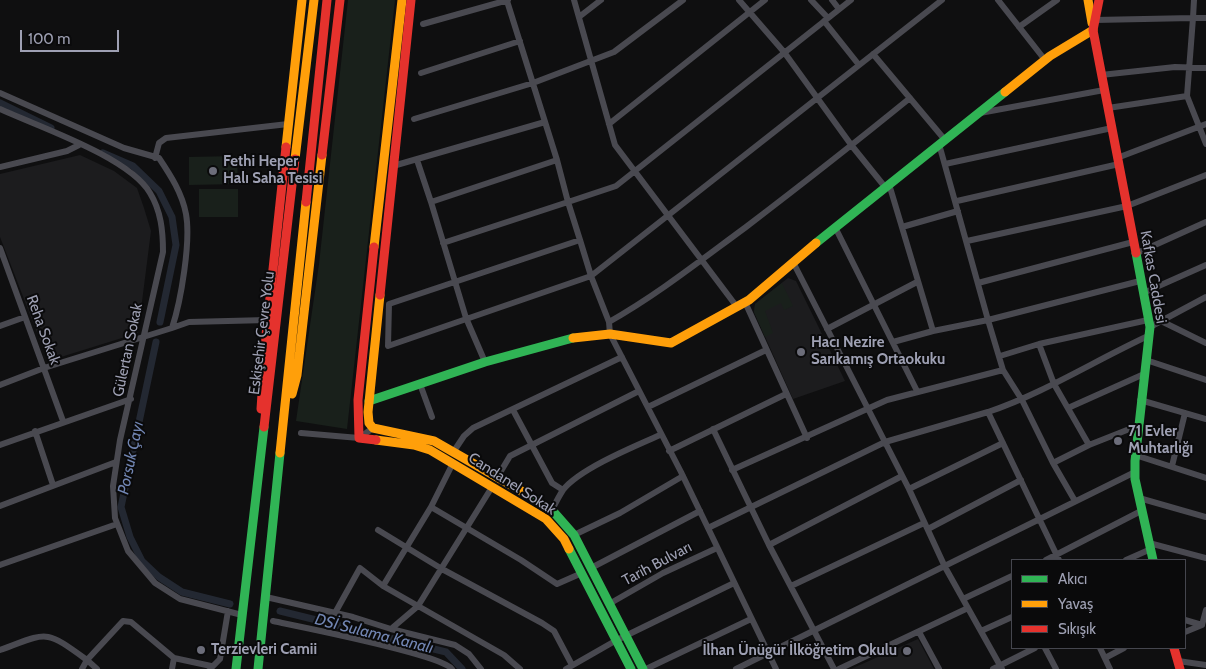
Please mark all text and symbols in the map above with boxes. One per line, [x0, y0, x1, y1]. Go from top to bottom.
scale bar [22, 20, 121, 52]
text: 100 m [28, 30, 70, 48]
place label: Fethi Heper Halı Saha Tesisi [223, 153, 322, 188]
marker: Fethi Heper Halı Saha Tesisi [207, 165, 219, 177]
street label: Kafkas Caddesi [1136, 229, 1170, 325]
street label: Eskişehir Çevre Yolu [246, 270, 278, 396]
street label: Reha Sokak [22, 293, 64, 367]
street label: Gülertan Sokak [109, 302, 147, 398]
place label: Hacı Nezire Sarıkamış Ortaokuku [811, 334, 945, 369]
marker: Hacı Nezire Sarıkamış Ortaokuku [795, 346, 807, 358]
water label: Porsuk Çayı [114, 420, 148, 496]
place label: 71 Evler Muhtarlığı [1128, 423, 1193, 458]
marker: 71 Evler Muhtarlığı [1112, 435, 1124, 447]
street label: Candanel Sokak [465, 449, 559, 519]
street label: Tarih Bulvarı [619, 538, 695, 590]
legend [1011, 559, 1186, 649]
text: Akıcı [1058, 570, 1087, 588]
text: Yavaş [1058, 595, 1093, 613]
water label: DSİ Sulama Kanalı [313, 610, 435, 658]
text: Sıkışık [1058, 620, 1096, 638]
place label: Terzievleri Camii [211, 641, 317, 659]
place label: İlhan Ünügür İlköğretim Okulu [702, 642, 897, 660]
marker: Terzievleri Camii [195, 644, 207, 656]
marker: İlhan Ünügür İlköğretim Okulu [901, 645, 913, 657]

